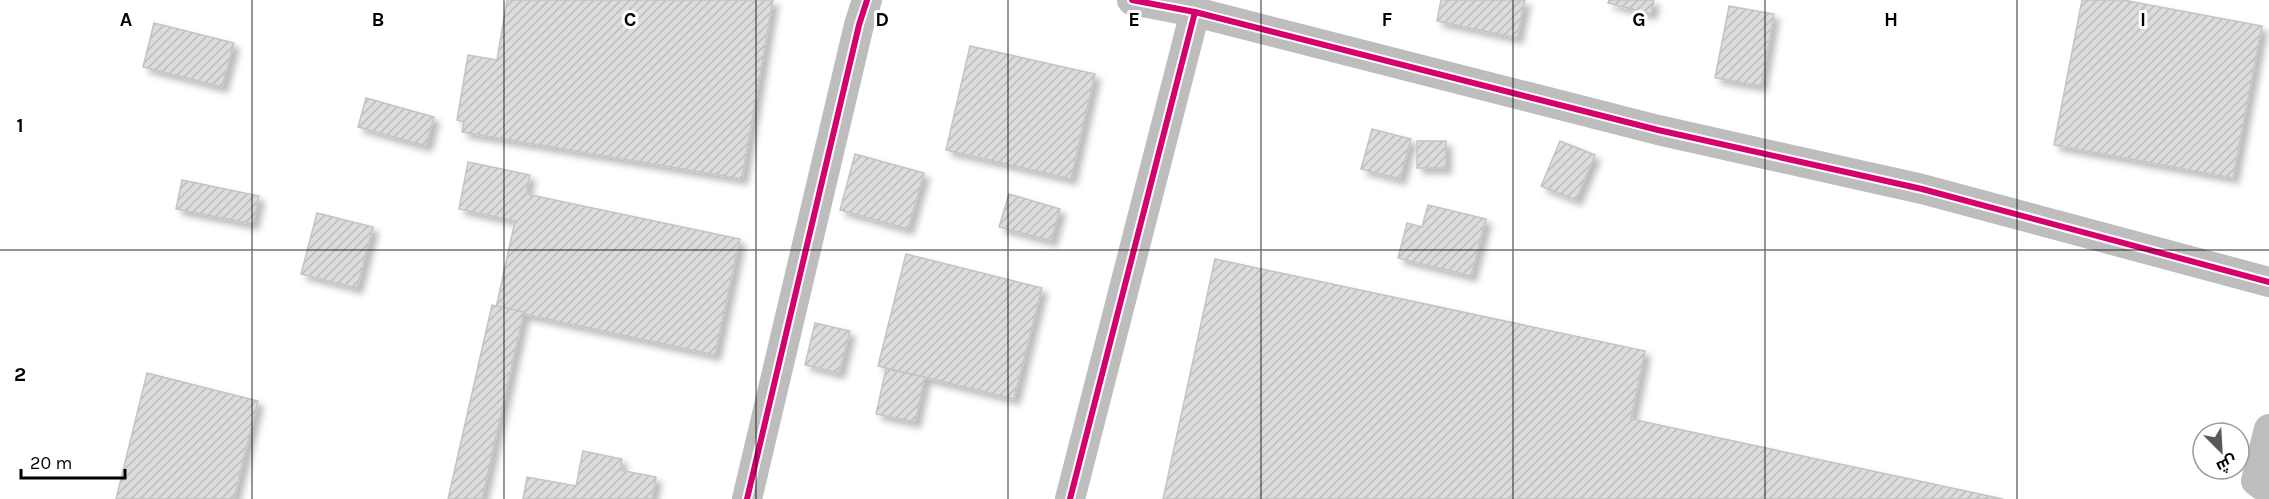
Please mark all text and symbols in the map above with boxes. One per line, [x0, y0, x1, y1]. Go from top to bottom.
text: A [120, 8, 133, 31]
text: B [372, 8, 384, 31]
text: C [624, 8, 636, 31]
text: D [875, 8, 889, 31]
text: E [1128, 8, 1140, 31]
text: F [1382, 8, 1393, 31]
text: G [1632, 8, 1646, 31]
text: H [1884, 8, 1898, 31]
text: I [2140, 8, 2146, 31]
text: 1 [16, 114, 24, 137]
text: 2 [14, 363, 26, 386]
north arrow [2191, 421, 2251, 481]
scale bar [21, 442, 124, 480]
text: ش [2214, 451, 2240, 477]
text: 20 m [30, 452, 72, 474]

